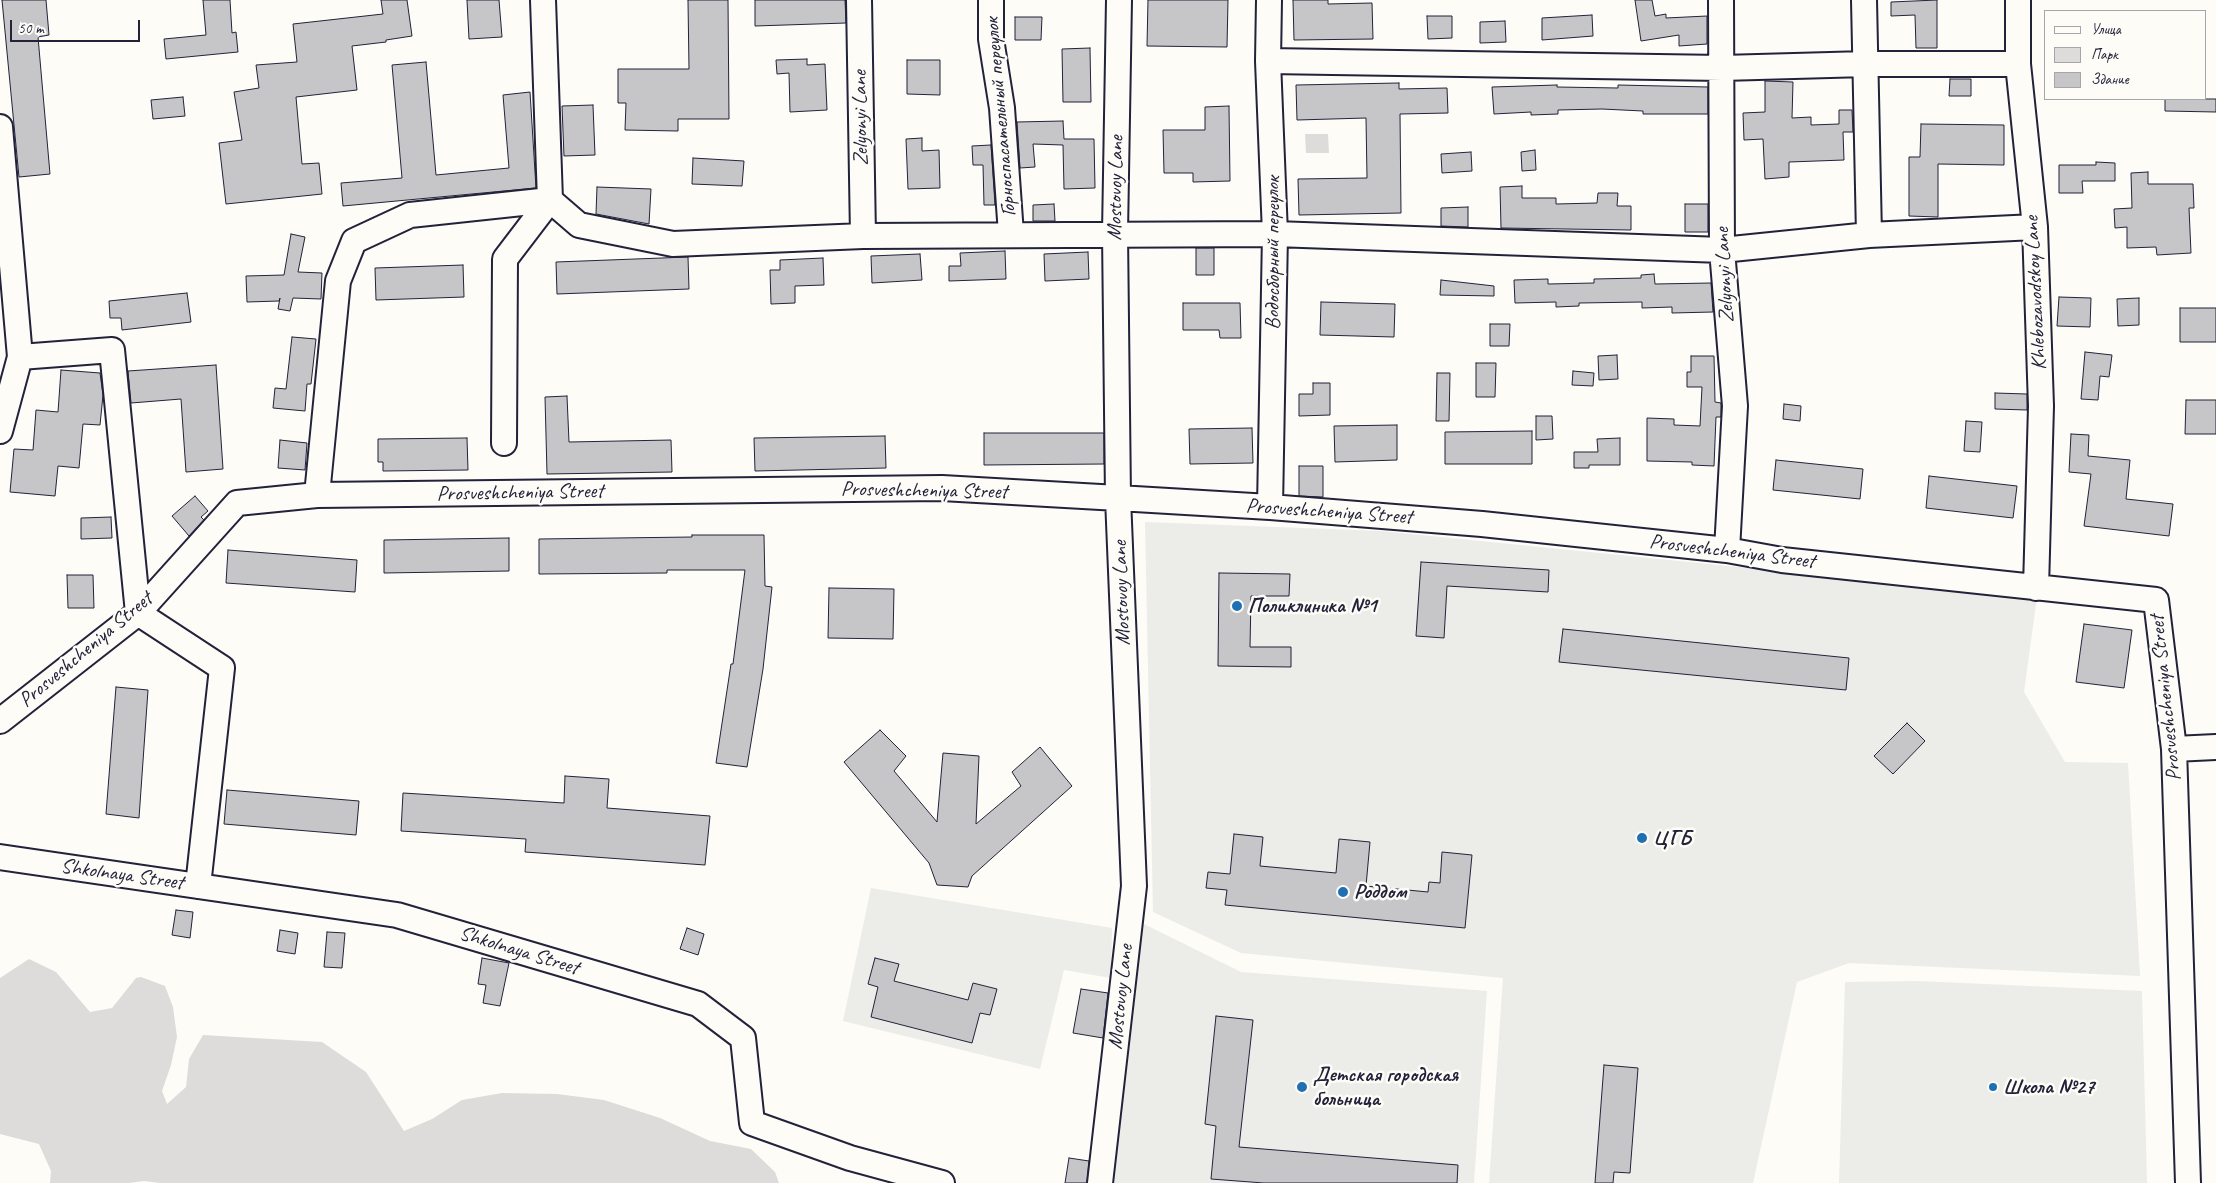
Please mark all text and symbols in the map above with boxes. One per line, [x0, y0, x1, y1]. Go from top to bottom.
scale bar [12, 10, 142, 42]
legend [2044, 10, 2206, 100]
street label: Горноспасательный переулок [980, 16, 1022, 218]
text: 50 m [18, 19, 44, 38]
text: Улица [2091, 20, 2121, 39]
text: Парк [2091, 45, 2118, 64]
street label: Zelyonyi Lane [848, 70, 874, 166]
text: Здание [2091, 70, 2129, 89]
street label: Mostovoy Lane [1102, 135, 1130, 241]
street label: Водосборный переулок [1260, 176, 1286, 330]
street label: Khlebozavodskoy Lane [2019, 215, 2053, 371]
street label: Zelyonyi Lane [1710, 227, 1740, 323]
street label: Prosveshcheniya Street [841, 477, 1007, 505]
street label: Prosveshcheniya Street [437, 479, 603, 507]
street label: Prosveshcheniya Street [1245, 494, 1413, 530]
street label: Prosveshcheniya Street [1648, 529, 1816, 575]
street label: Mostovoy Lane [1108, 540, 1136, 646]
street label: Prosveshcheniya Street [14, 587, 158, 713]
place label: Поликлиника №1 [1248, 593, 1377, 619]
marker: Поликлиника №1 [1230, 599, 1244, 613]
street label: Prosveshcheniya Street [2145, 614, 2187, 782]
place label: ЦГБ [1653, 825, 1691, 851]
marker: ЦГБ [1635, 831, 1649, 845]
street label: Shkolnaya Street [59, 854, 185, 896]
place label: Роддом [1354, 879, 1406, 905]
marker: Роддом [1336, 885, 1350, 899]
street label: Shkolnaya Street [456, 921, 582, 981]
street label: Mostovoy Lane [1103, 943, 1139, 1051]
place label: Детская городская больница [1313, 1062, 1458, 1112]
place label: Школа №27 [2003, 1074, 2094, 1100]
marker: Детская городская больница [1295, 1080, 1309, 1094]
marker: Школа №27 [1987, 1081, 1999, 1093]

